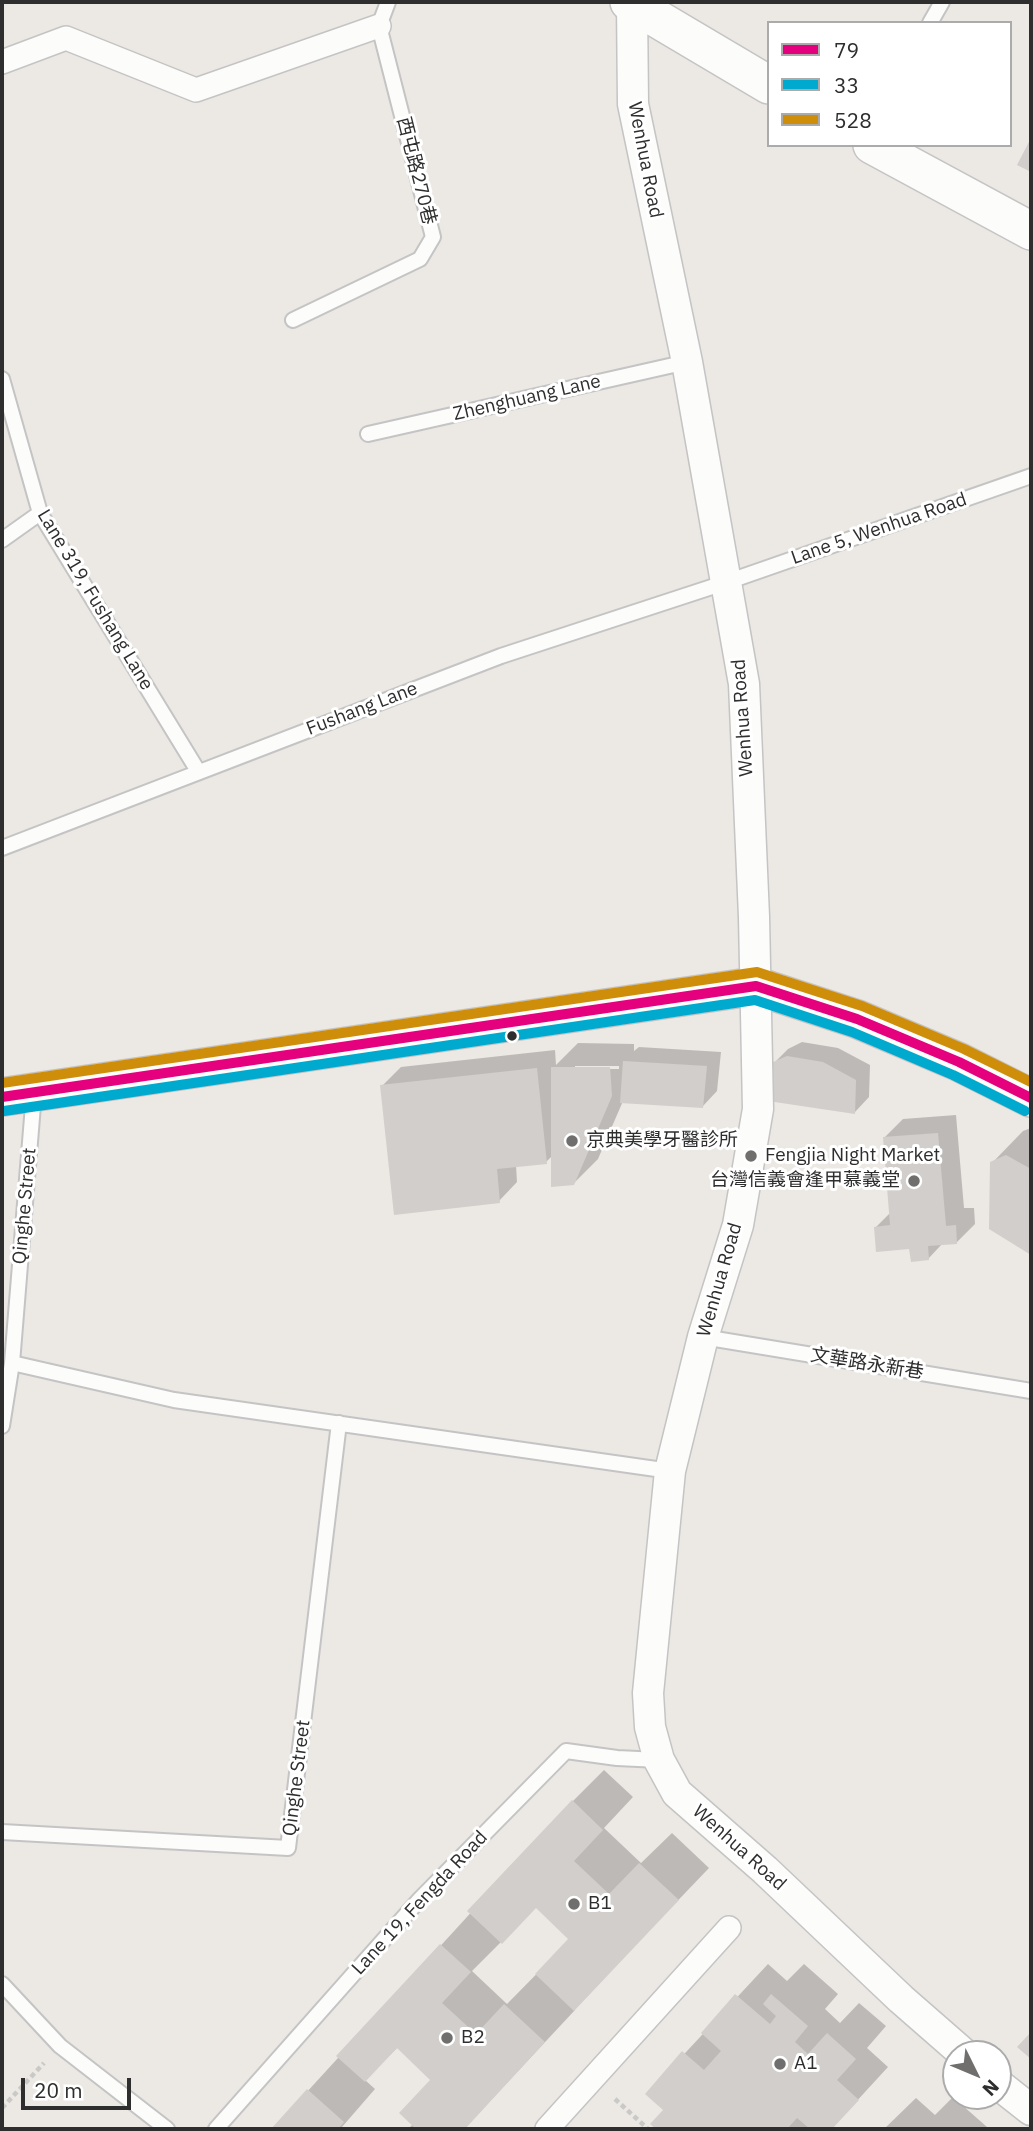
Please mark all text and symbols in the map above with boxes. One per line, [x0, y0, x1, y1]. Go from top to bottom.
legend [767, 21, 1012, 147]
text: 79 [834, 36, 859, 64]
text: 33 [834, 71, 859, 99]
street label: Wenhua Road [623, 100, 667, 220]
text: 528 [834, 106, 872, 134]
street label: 西屯路270巷 [392, 115, 440, 227]
street label: Zhenghuang Lane [451, 370, 603, 426]
street label: Lane 5, Wenhua Road [788, 488, 970, 570]
street label: Lane 319, Fushang Lane [32, 506, 158, 694]
street label: Wenhua Road [728, 658, 758, 778]
street label: Fushang Lane [303, 677, 421, 741]
unlabelled marker [505, 1029, 519, 1043]
place label: 京典美學牙醫診所 [586, 1130, 738, 1152]
marker: 京典美學牙醫診所 [564, 1133, 580, 1149]
place label: Fengjia Night Market [765, 1145, 940, 1167]
street label: Qinghe Street [9, 1147, 41, 1265]
marker: Fengjia Night Market [743, 1148, 759, 1164]
place label: 台灣信義會逢甲慕義堂 [710, 1170, 900, 1192]
marker: 台灣信義會逢甲慕義堂 [906, 1173, 922, 1189]
street label: Wenhua Road [693, 1220, 747, 1340]
street label: 文華路永新巷 [809, 1344, 925, 1384]
street label: Qinghe Street [279, 1719, 315, 1837]
street label: Wenhua Road [688, 1800, 790, 1896]
street label: Lane 19, Fengda Road [347, 1826, 493, 1980]
place label: B1 [588, 1893, 612, 1915]
marker: B1 [566, 1896, 582, 1912]
place label: B2 [461, 2027, 485, 2049]
marker: B2 [439, 2030, 455, 2046]
north arrow [942, 2040, 1012, 2110]
place label: A1 [794, 2053, 818, 2075]
marker: A1 [772, 2056, 788, 2072]
scale bar [24, 2064, 135, 2108]
text: N [977, 2075, 1004, 2101]
text: 20 m [34, 2076, 83, 2104]

